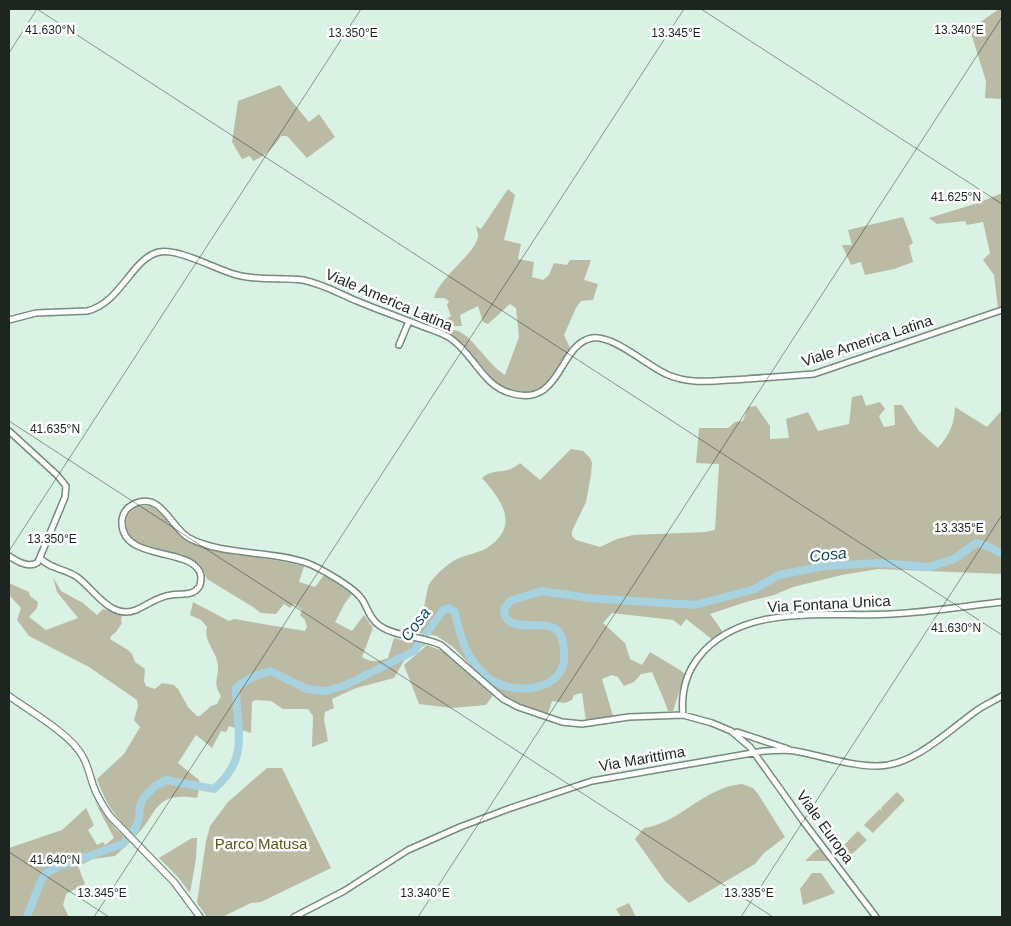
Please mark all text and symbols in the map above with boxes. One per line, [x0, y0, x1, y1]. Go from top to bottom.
text: 41.630°N [25, 23, 75, 37]
text: 13.340°E [934, 23, 984, 37]
text: 13.350°E [328, 26, 378, 40]
text: 13.345°E [651, 26, 701, 40]
text: 41.625°N [931, 190, 981, 204]
street label: Viale America Latina [323, 265, 456, 334]
street label: Viale America Latina [799, 311, 935, 370]
text: 41.635°N [30, 422, 80, 436]
text: 13.335°E [934, 521, 984, 535]
text: 13.350°E [27, 532, 77, 546]
water label: Cosa [809, 544, 848, 565]
street label: Via Fontana Unica [767, 592, 892, 615]
water label: Cosa [397, 604, 433, 644]
text: 41.630°N [931, 621, 981, 635]
street label: Via Marittima [597, 742, 687, 774]
street label: Viale Europa [793, 787, 858, 867]
park label: Parco Matusa [215, 835, 308, 852]
text: 41.640°N [30, 853, 80, 867]
text: 13.345°E [77, 886, 127, 900]
text: 13.340°E [400, 886, 450, 900]
text: 13.335°E [724, 886, 774, 900]

